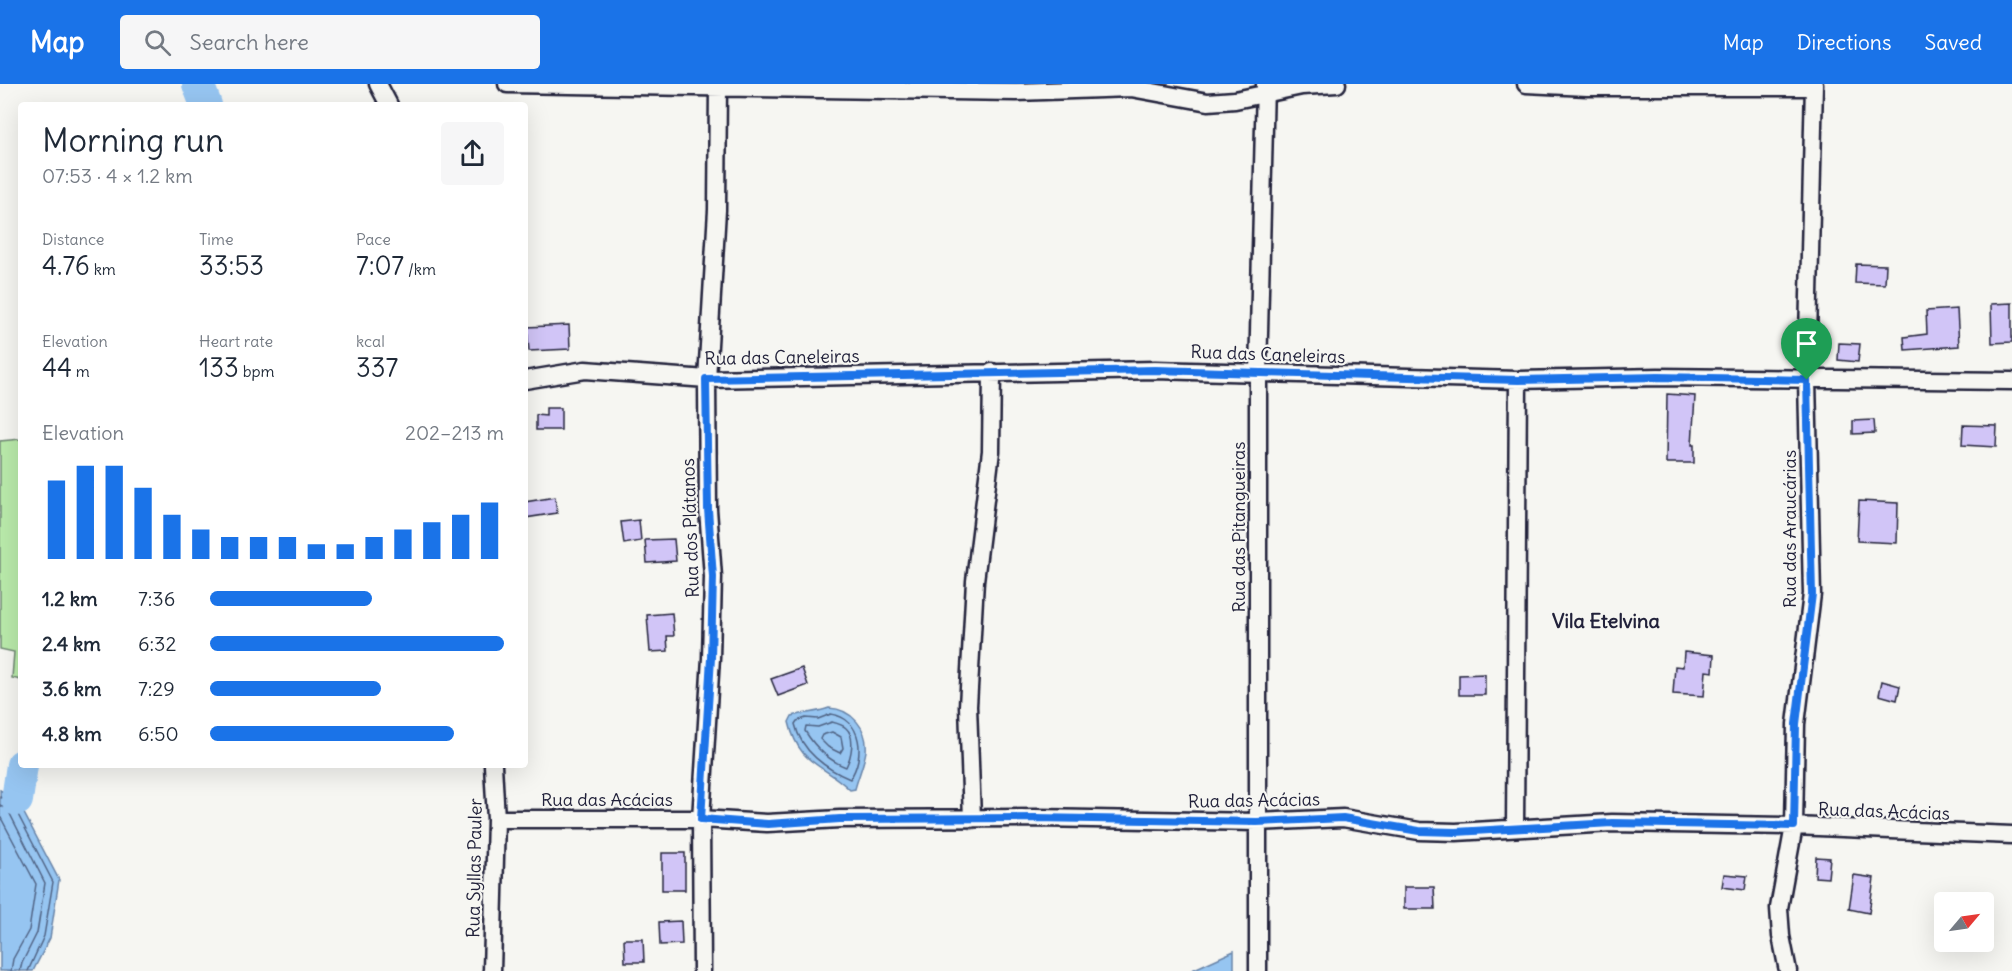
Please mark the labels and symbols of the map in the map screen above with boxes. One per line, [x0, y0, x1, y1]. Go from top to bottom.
pin [1781, 318, 1832, 380]
street label: Rua das Caneleiras [1190, 340, 1346, 368]
street label: Rua das Caneleiras [704, 344, 860, 370]
street label: Rua das Pitangueiras [1227, 441, 1250, 613]
street label: Rua das Araucárias [1778, 450, 1801, 608]
street label: Rua dos Plátanos [676, 458, 704, 598]
district label: Vila Etelvina [1552, 608, 1661, 633]
street label: Rua das Acácias [1188, 787, 1320, 813]
street label: Rua das Acácias [541, 788, 673, 811]
street label: Rua Syllas Pauler [461, 797, 487, 938]
street label: Rua das Acácias [1818, 797, 1950, 825]
north arrow [1934, 892, 1994, 952]

